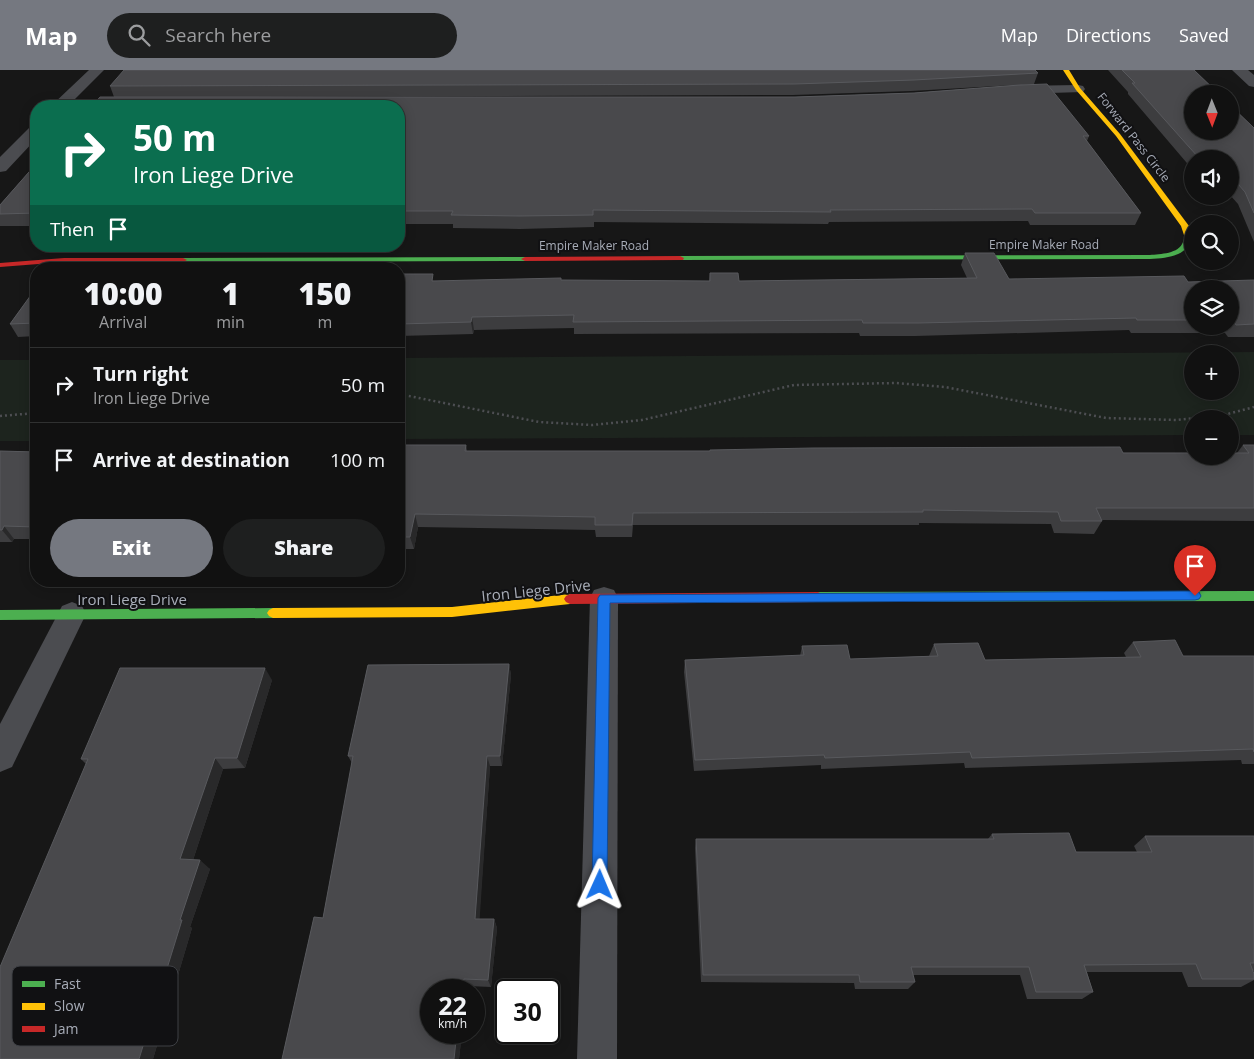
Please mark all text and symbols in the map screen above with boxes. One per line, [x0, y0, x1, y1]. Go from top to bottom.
search box [107, 13, 457, 58]
text: Map [25, 19, 77, 52]
icon: search [125, 21, 153, 49]
text: Search here [165, 22, 271, 48]
text: Map [1001, 23, 1038, 47]
text: Directions [1066, 23, 1151, 47]
text: Saved [1179, 23, 1229, 47]
north arrow [1184, 85, 1239, 140]
map controls [1184, 85, 1239, 465]
street label: Forward Pass Circle [1094, 89, 1174, 185]
text: 50 m [133, 114, 216, 161]
icon: right [50, 120, 115, 185]
button: sound [1184, 150, 1239, 205]
text: Iron Liege Drive [133, 159, 294, 189]
icon: arrive [104, 215, 132, 243]
button: search [1184, 215, 1239, 270]
text: Then [50, 216, 94, 242]
street label: Empire Maker Road [989, 236, 1099, 253]
street label: Empire Maker Road [539, 237, 649, 254]
text: 10:00 [84, 273, 163, 314]
text: 1 [222, 273, 239, 314]
text: 150 [299, 273, 351, 314]
button: layers [1184, 280, 1239, 335]
text: Arrival [99, 311, 147, 333]
text: min [216, 311, 245, 333]
text: m [318, 311, 332, 333]
button: + [1184, 345, 1239, 400]
text: Turn right [93, 361, 188, 387]
icon: right [50, 371, 78, 399]
text: 50 m [341, 372, 385, 398]
text: Iron Liege Drive [93, 387, 210, 409]
button: − [1184, 410, 1239, 465]
icon: arrive [50, 446, 78, 474]
text: Arrive at destination [93, 447, 290, 473]
text: 100 m [330, 447, 385, 473]
button: Exit [50, 519, 213, 577]
button: Share [223, 519, 385, 577]
pin [1174, 545, 1216, 596]
icon: arrive [1181, 552, 1209, 580]
street label: Iron Liege Drive [480, 574, 592, 606]
street label: Iron Liege Drive [77, 589, 187, 609]
position arrow [573, 858, 625, 910]
legend [12, 966, 178, 1046]
text: Fast [54, 974, 81, 993]
speed limit sign: 30 [495, 979, 560, 1044]
text: 22 [438, 988, 467, 1022]
text: Slow [54, 996, 85, 1015]
text: km/h [438, 1015, 467, 1032]
text: Jam [52, 1019, 79, 1038]

